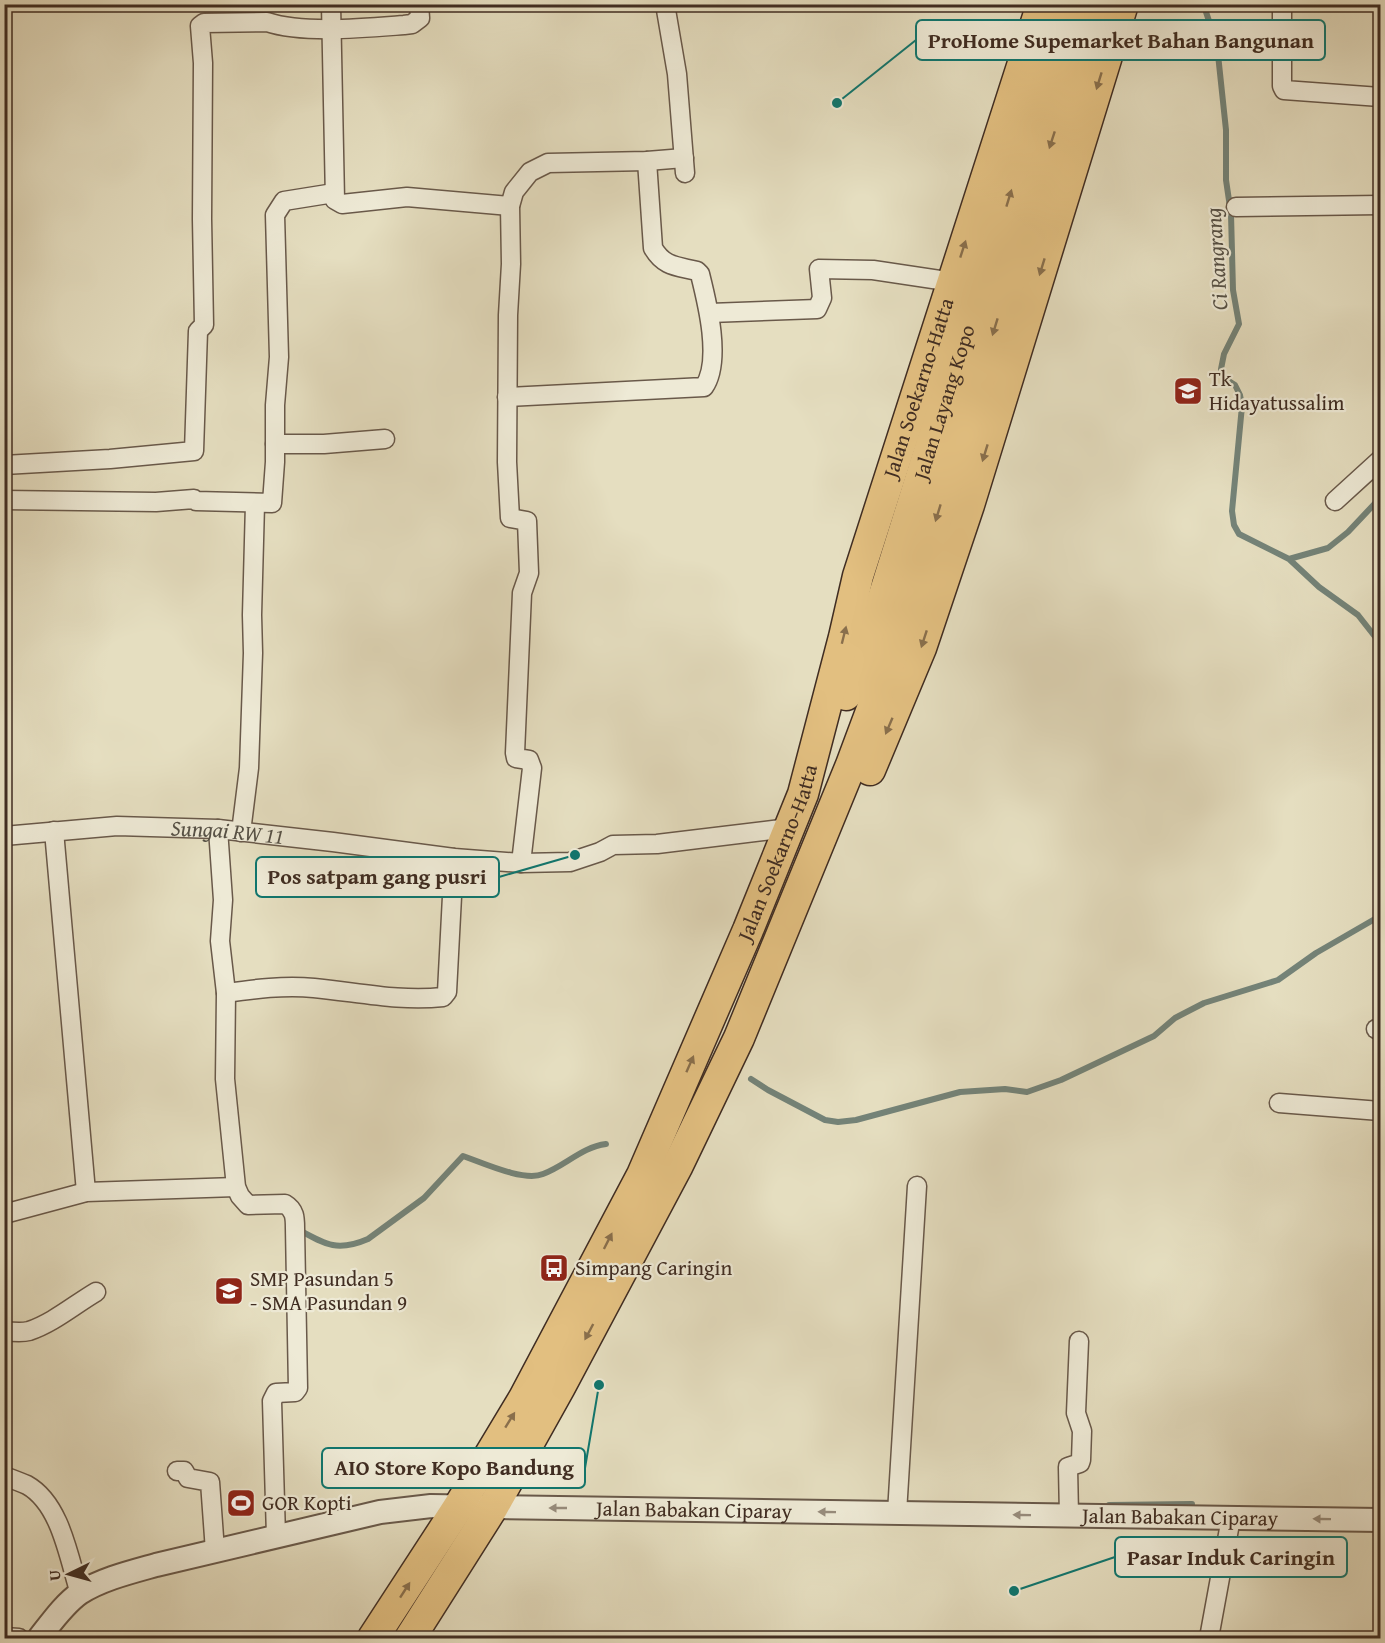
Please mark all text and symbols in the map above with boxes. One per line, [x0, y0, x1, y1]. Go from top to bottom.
callout: ProHome Supemarket Bahan Bangunan [916, 20, 1325, 60]
text: ProHome Supemarket Bahan Bangunan [928, 24, 1314, 56]
one-way arrow [1094, 72, 1103, 90]
one-way arrow [1047, 131, 1056, 149]
one-way arrow [1004, 188, 1014, 206]
water label: Ci Rangrang [1196, 207, 1236, 311]
one-way arrow [959, 240, 969, 258]
one-way arrow [1037, 258, 1046, 276]
street label: Jalan Soekarno-Hatta [874, 294, 961, 484]
one-way arrow [990, 318, 999, 336]
street label: Jalan Layang Kopo [904, 321, 983, 486]
place label: Tk Hidayatussalim [1209, 363, 1344, 418]
school or university icon: Tk Hidayatussalim [1172, 375, 1204, 407]
one-way arrow [979, 444, 989, 462]
one-way arrow [933, 504, 942, 522]
one-way arrow [840, 626, 850, 645]
one-way arrow [919, 630, 928, 648]
one-way arrow [883, 717, 893, 735]
street label: Jalan Soekarno-Hatta [728, 761, 825, 948]
water label: Sungai RW 11 [170, 812, 286, 852]
callout: Pos satpam gang pusri [256, 857, 499, 897]
text: Pos satpam gang pusri [267, 860, 487, 892]
one-way arrow [685, 1055, 695, 1073]
one-way arrow [602, 1232, 612, 1250]
bus stop icon: Simpang Caringin [538, 1252, 570, 1284]
place label: Simpang Caringin [575, 1252, 732, 1283]
place label: SMP Pasundan 5 - SMA Pasundan 9 [250, 1263, 407, 1318]
school or university icon: SMP Pasundan 5 - SMA Pasundan 9 [213, 1275, 245, 1307]
one-way arrow [584, 1324, 594, 1341]
one-way arrow [504, 1412, 515, 1428]
callout: AIO Store Kopo Bandung [322, 1448, 585, 1488]
text: AIO Store Kopo Bandung [334, 1451, 574, 1483]
sports icon: GOR Kopti [225, 1487, 257, 1519]
place label: GOR Kopti [262, 1487, 352, 1518]
street label: Jalan Babakan Ciparay [593, 1492, 793, 1526]
street label: Jalan Babakan Ciparay [1079, 1500, 1279, 1534]
one-way arrow [549, 1503, 568, 1513]
one-way arrow [818, 1507, 837, 1517]
one-way arrow [1013, 1510, 1032, 1520]
one-way arrow [1313, 1514, 1332, 1524]
callout: Pasar Induk Caringin [1115, 1537, 1347, 1577]
text: Pasar Induk Caringin [1127, 1541, 1335, 1573]
north arrow [39, 1544, 99, 1604]
text: U [42, 1569, 66, 1582]
one-way arrow [399, 1581, 410, 1598]

